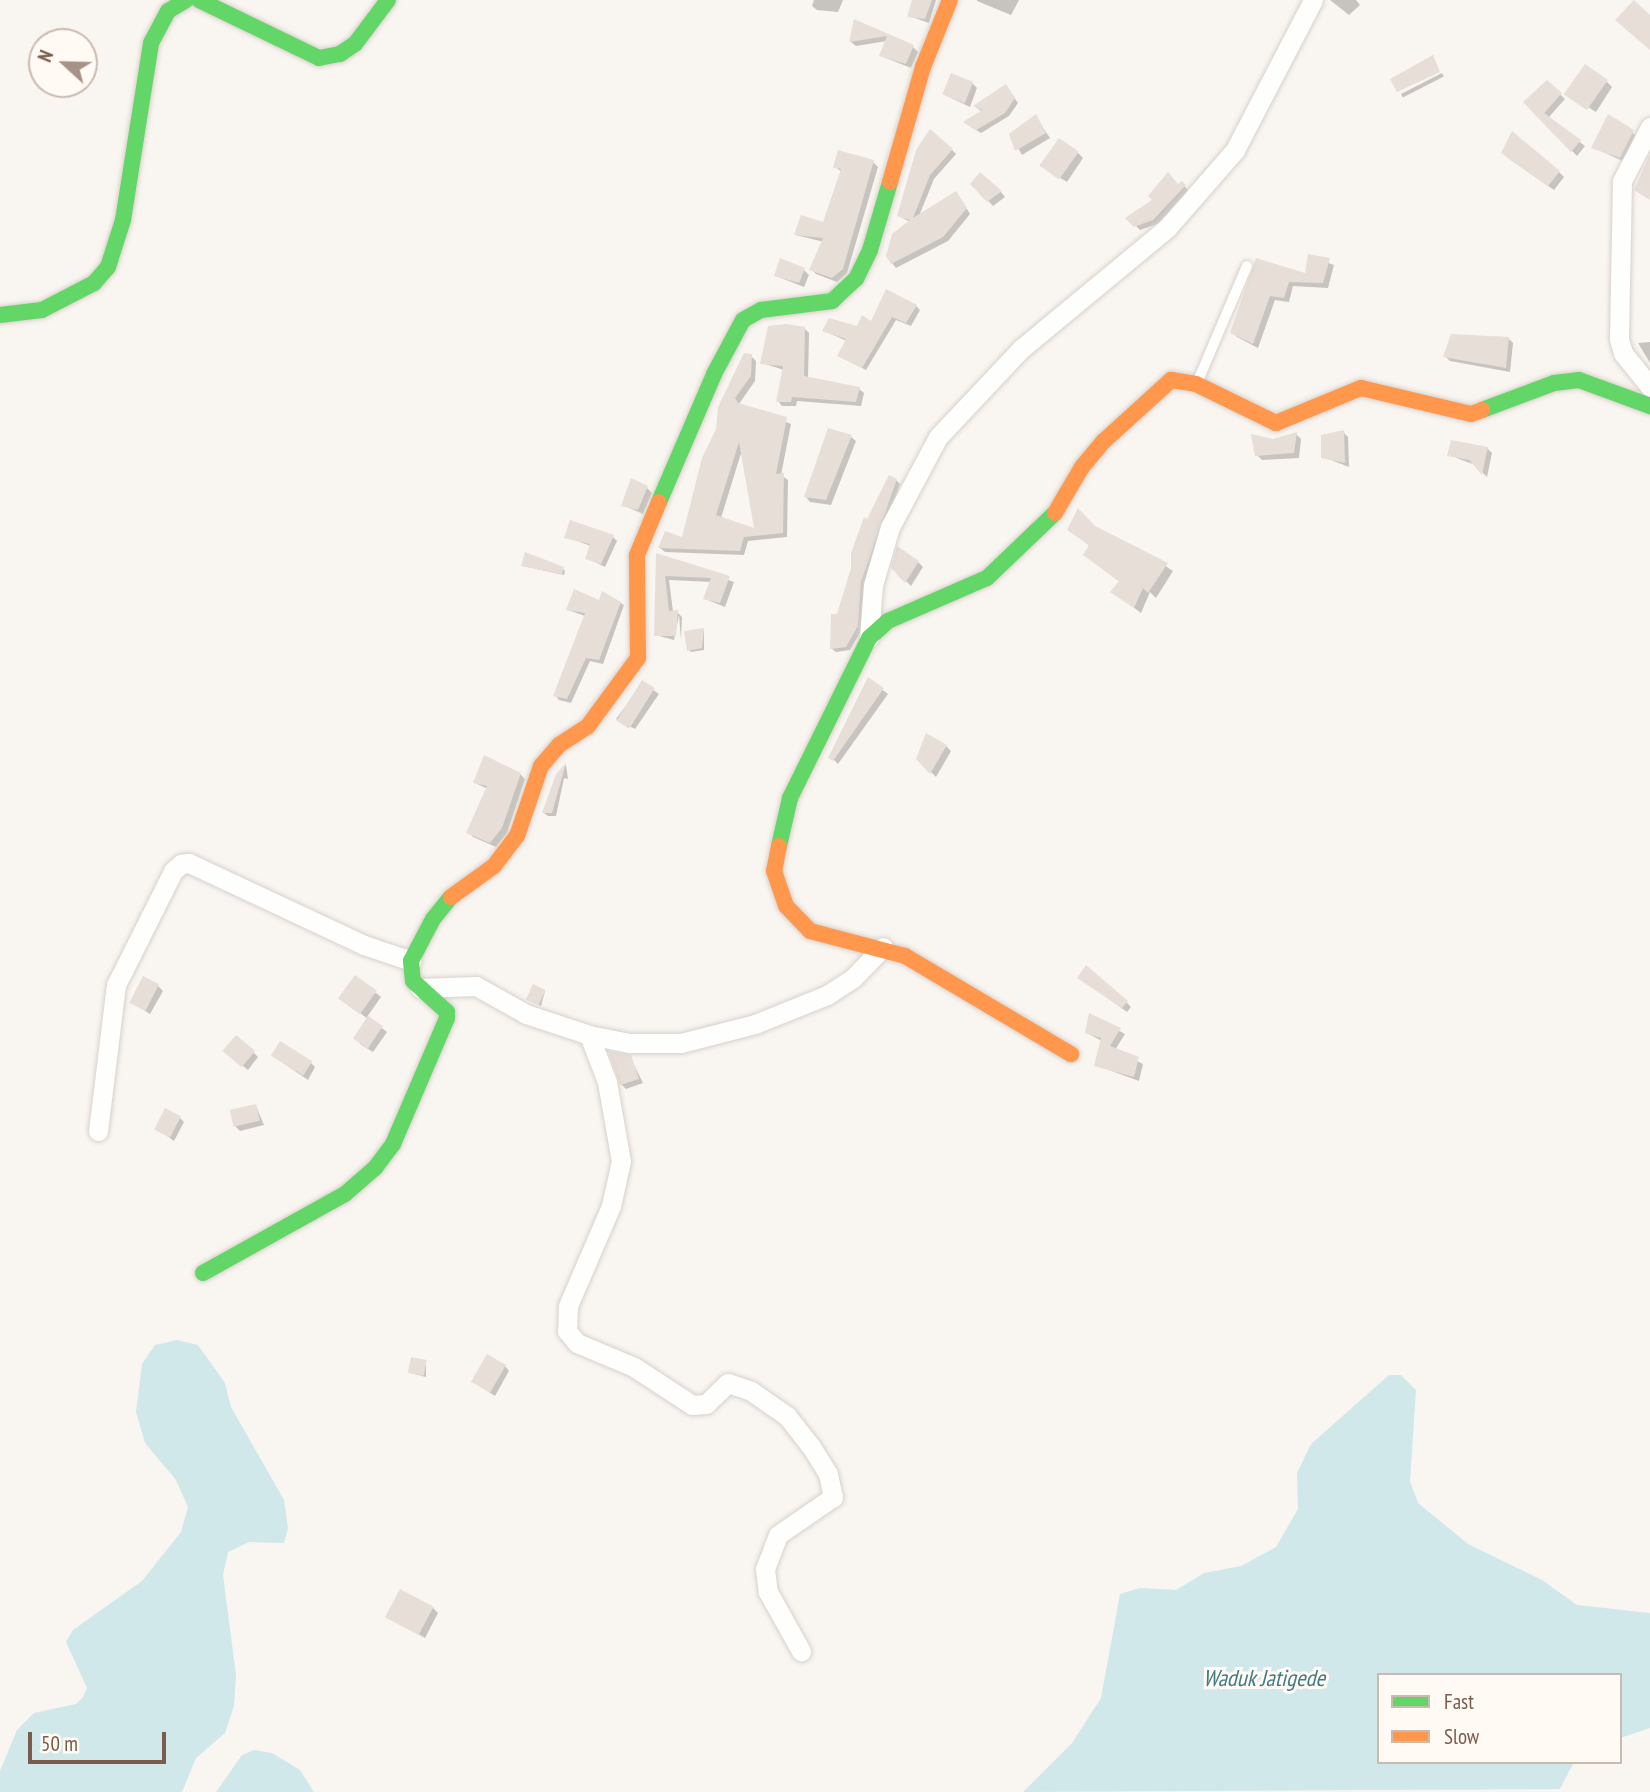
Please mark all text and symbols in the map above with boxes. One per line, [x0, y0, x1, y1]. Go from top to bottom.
north arrow [28, 28, 98, 98]
text: N [32, 47, 58, 65]
water label: Waduk Jatigede [1203, 1664, 1325, 1692]
legend [1377, 1673, 1622, 1764]
text: Fast [1444, 1688, 1474, 1715]
scale bar [32, 1718, 170, 1762]
text: Slow [1444, 1723, 1479, 1750]
text: 50 m [41, 1730, 78, 1757]

